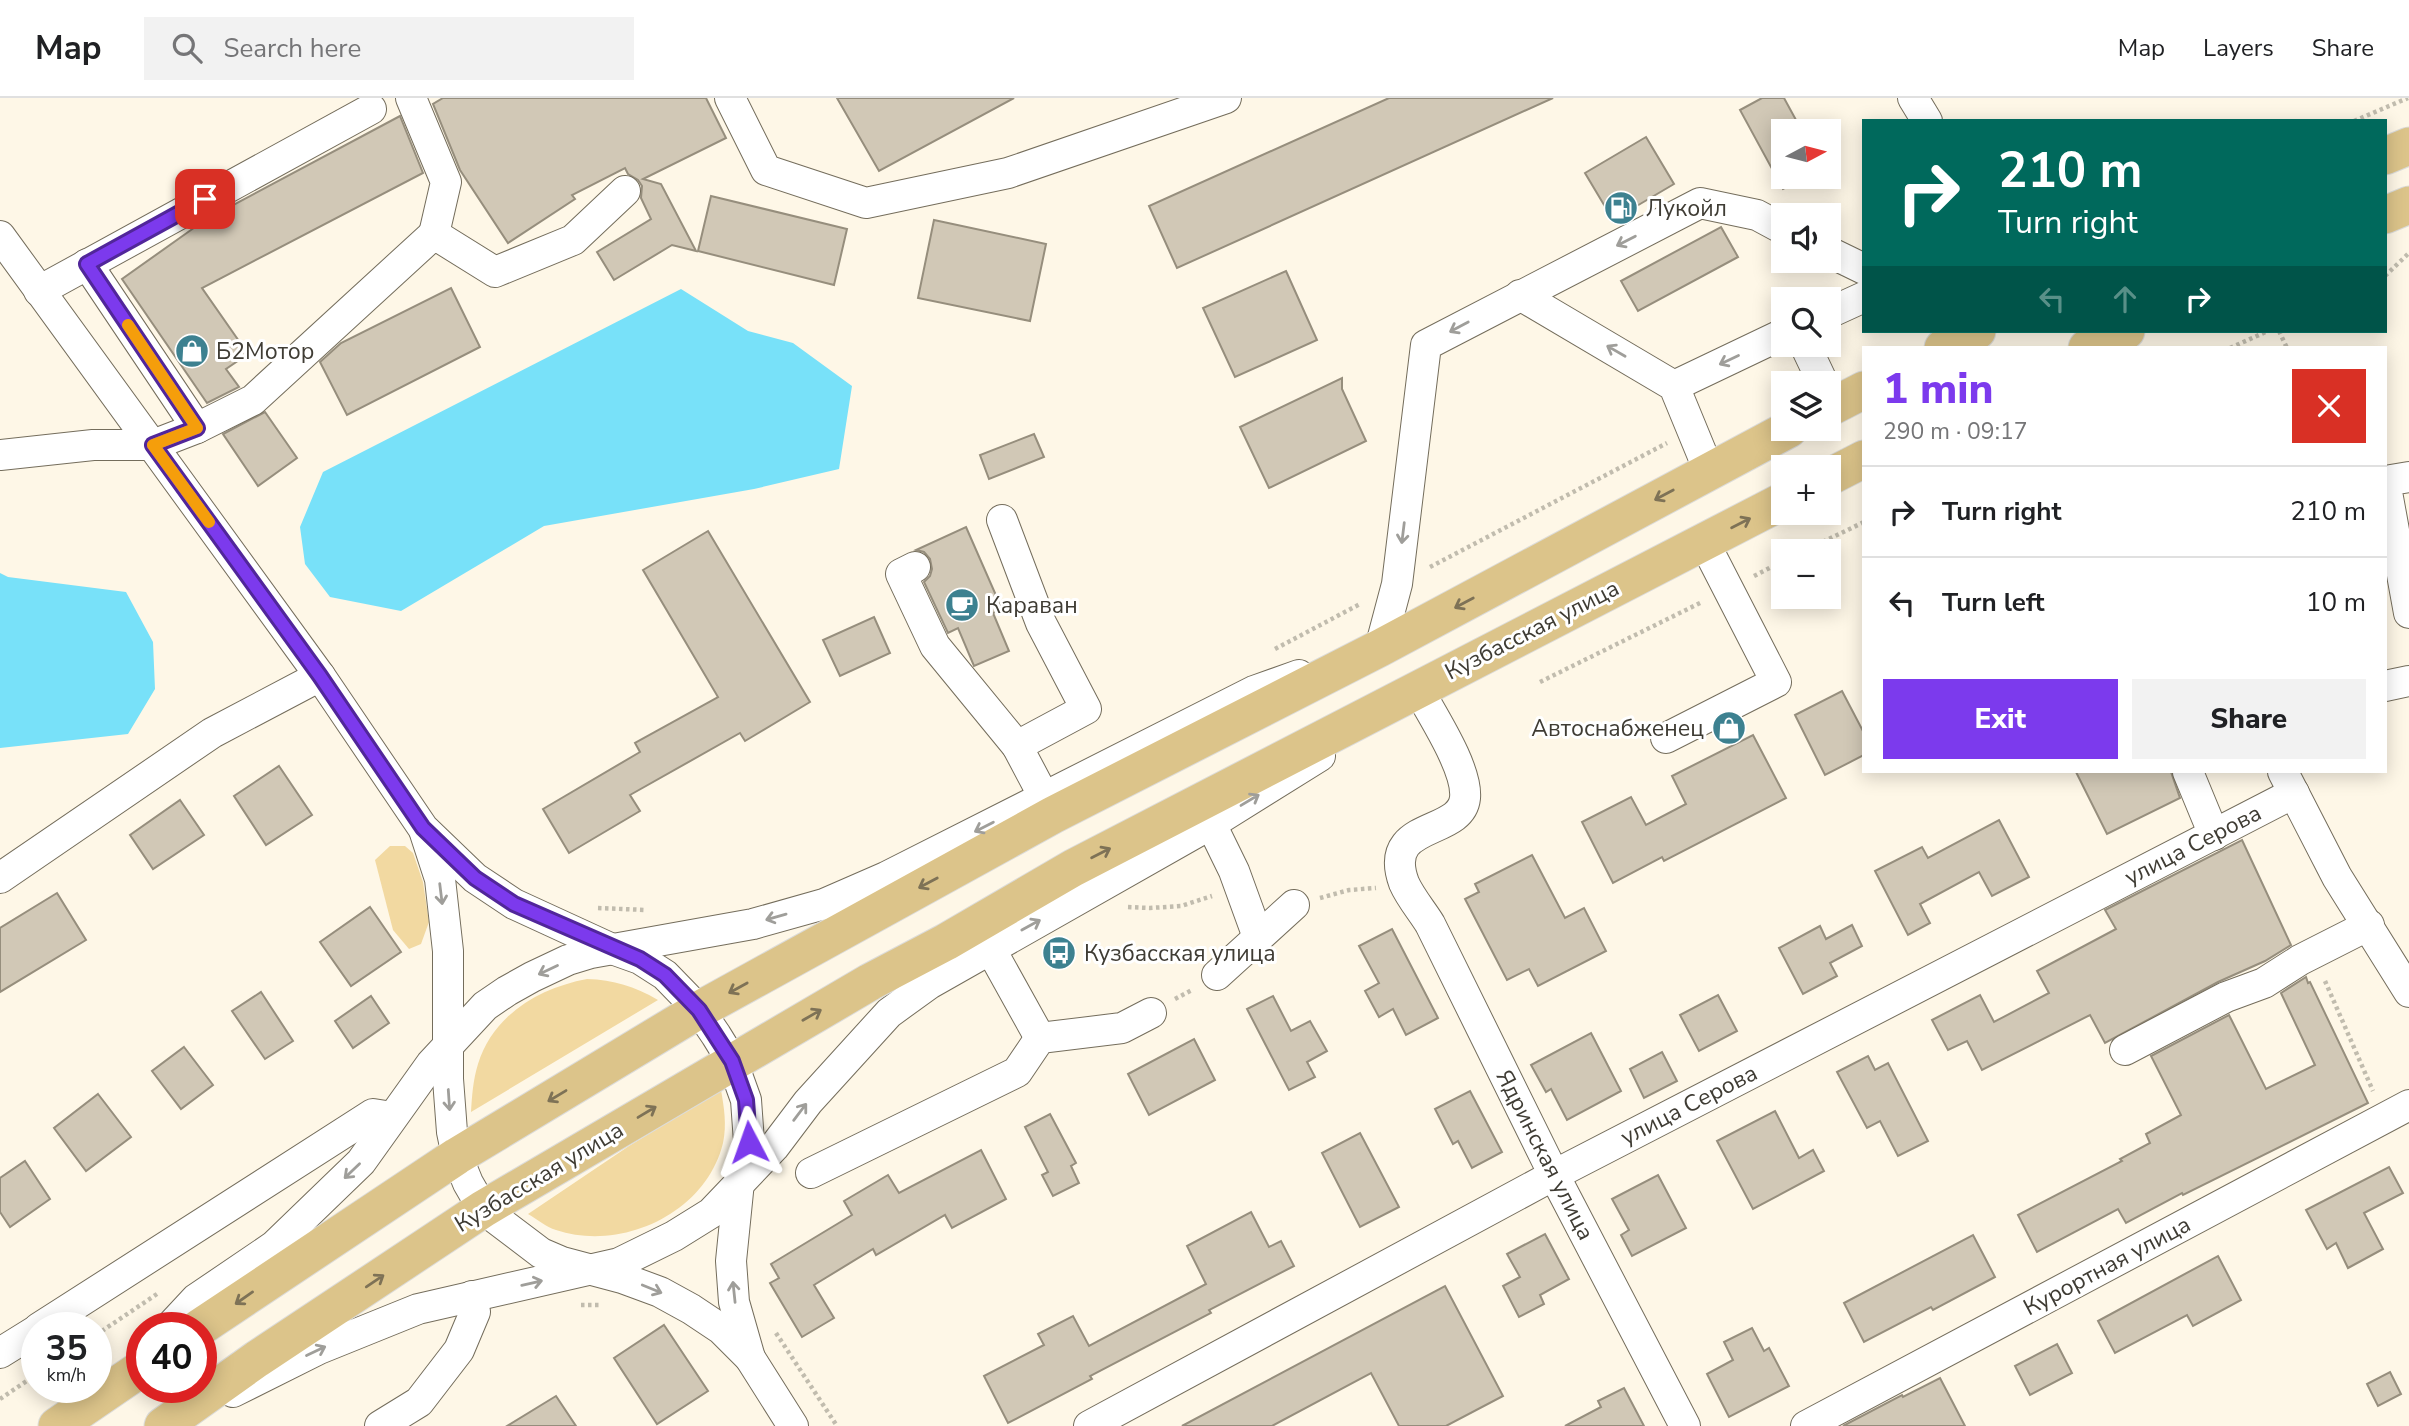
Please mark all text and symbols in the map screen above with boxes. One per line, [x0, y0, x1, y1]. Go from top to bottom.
search box [144, 17, 634, 80]
text: Map [35, 26, 102, 71]
icon: search [168, 29, 206, 67]
text: Search here [224, 31, 361, 66]
text: Map [2118, 32, 2165, 64]
text: Layers [2203, 32, 2274, 64]
text: Share [2312, 32, 2374, 64]
north arrow [1771, 119, 1841, 189]
map controls [1771, 119, 1841, 609]
text: 210 m [1998, 137, 2142, 204]
icon: right [1883, 147, 1974, 238]
pin [175, 169, 235, 229]
icon: arrive [186, 180, 224, 218]
fuel station icon: Лукойл [1602, 189, 1640, 227]
place label: Лукойл [1646, 193, 1727, 224]
text: Turn right [1998, 201, 2138, 244]
button: sound [1771, 203, 1841, 273]
one-way arrow [1616, 234, 1637, 248]
icon: left [2033, 280, 2071, 318]
icon: ahead [2106, 280, 2144, 318]
icon: right [2179, 280, 2217, 318]
button: search [1771, 287, 1841, 357]
one-way arrow [1450, 320, 1470, 334]
shop icon: Б2Мотор [173, 332, 211, 370]
place label: Б2Мотор [216, 336, 315, 367]
one-way arrow [1606, 344, 1626, 358]
one-way arrow [1719, 354, 1740, 367]
text: 1 min [1883, 361, 1993, 418]
button: close [2292, 369, 2366, 443]
button: layers [1771, 371, 1841, 441]
text: 290 m · 09:17 [1883, 416, 2028, 447]
button: + [1771, 455, 1841, 525]
one-way arrow [1654, 489, 1675, 502]
icon: right [1883, 493, 1921, 531]
text: Turn right [1942, 494, 2061, 529]
text: 210 m [2290, 494, 2366, 529]
one-way arrow [1730, 515, 1751, 529]
one-way arrow [1397, 521, 1410, 544]
button: − [1771, 539, 1841, 609]
street label: Кузбасская улица [1440, 573, 1624, 687]
icon: left [1883, 584, 1921, 622]
text: Turn left [1942, 585, 2045, 620]
text: 10 m [2306, 585, 2366, 620]
cafe icon: Караван [943, 586, 981, 624]
place label: Караван [986, 590, 1078, 621]
one-way arrow [1454, 597, 1475, 610]
button: Exit [1883, 679, 2118, 759]
button: Share [2132, 679, 2366, 759]
shop icon: Автоснабженец [1710, 709, 1748, 747]
place label: Автоснабженец [1531, 713, 1704, 744]
one-way arrow [1240, 793, 1260, 807]
street label: улица Серова [2119, 797, 2267, 893]
one-way arrow [974, 821, 995, 835]
one-way arrow [1090, 846, 1111, 859]
one-way arrow [919, 876, 939, 890]
one-way arrow [435, 882, 448, 904]
one-way arrow [765, 912, 787, 925]
one-way arrow [1021, 918, 1041, 932]
bus stop icon: Кузбасская улица [1040, 934, 1078, 972]
place label: Кузбасская улица [1084, 938, 1276, 969]
one-way arrow [538, 964, 559, 977]
one-way arrow [729, 981, 749, 995]
one-way arrow [802, 1008, 822, 1022]
street label: улица Серова [1615, 1057, 1763, 1153]
street label: Ядринская улица [1489, 1064, 1601, 1246]
one-way arrow [443, 1088, 456, 1111]
one-way arrow [547, 1089, 567, 1103]
one-way arrow [792, 1103, 807, 1122]
one-way arrow [637, 1104, 657, 1118]
position arrow [712, 1105, 786, 1179]
street label: Кузбасская улица [449, 1114, 629, 1240]
one-way arrow [344, 1163, 361, 1180]
street label: Курортная улица [2018, 1209, 2196, 1323]
one-way arrow [365, 1274, 384, 1288]
one-way arrow [520, 1275, 543, 1289]
one-way arrow [727, 1281, 740, 1304]
one-way arrow [640, 1284, 662, 1297]
one-way arrow [235, 1291, 254, 1305]
speed limit sign: 40 [126, 1312, 217, 1403]
text: 35 [45, 1325, 88, 1372]
one-way arrow [305, 1343, 326, 1357]
text: km/h [47, 1363, 86, 1387]

